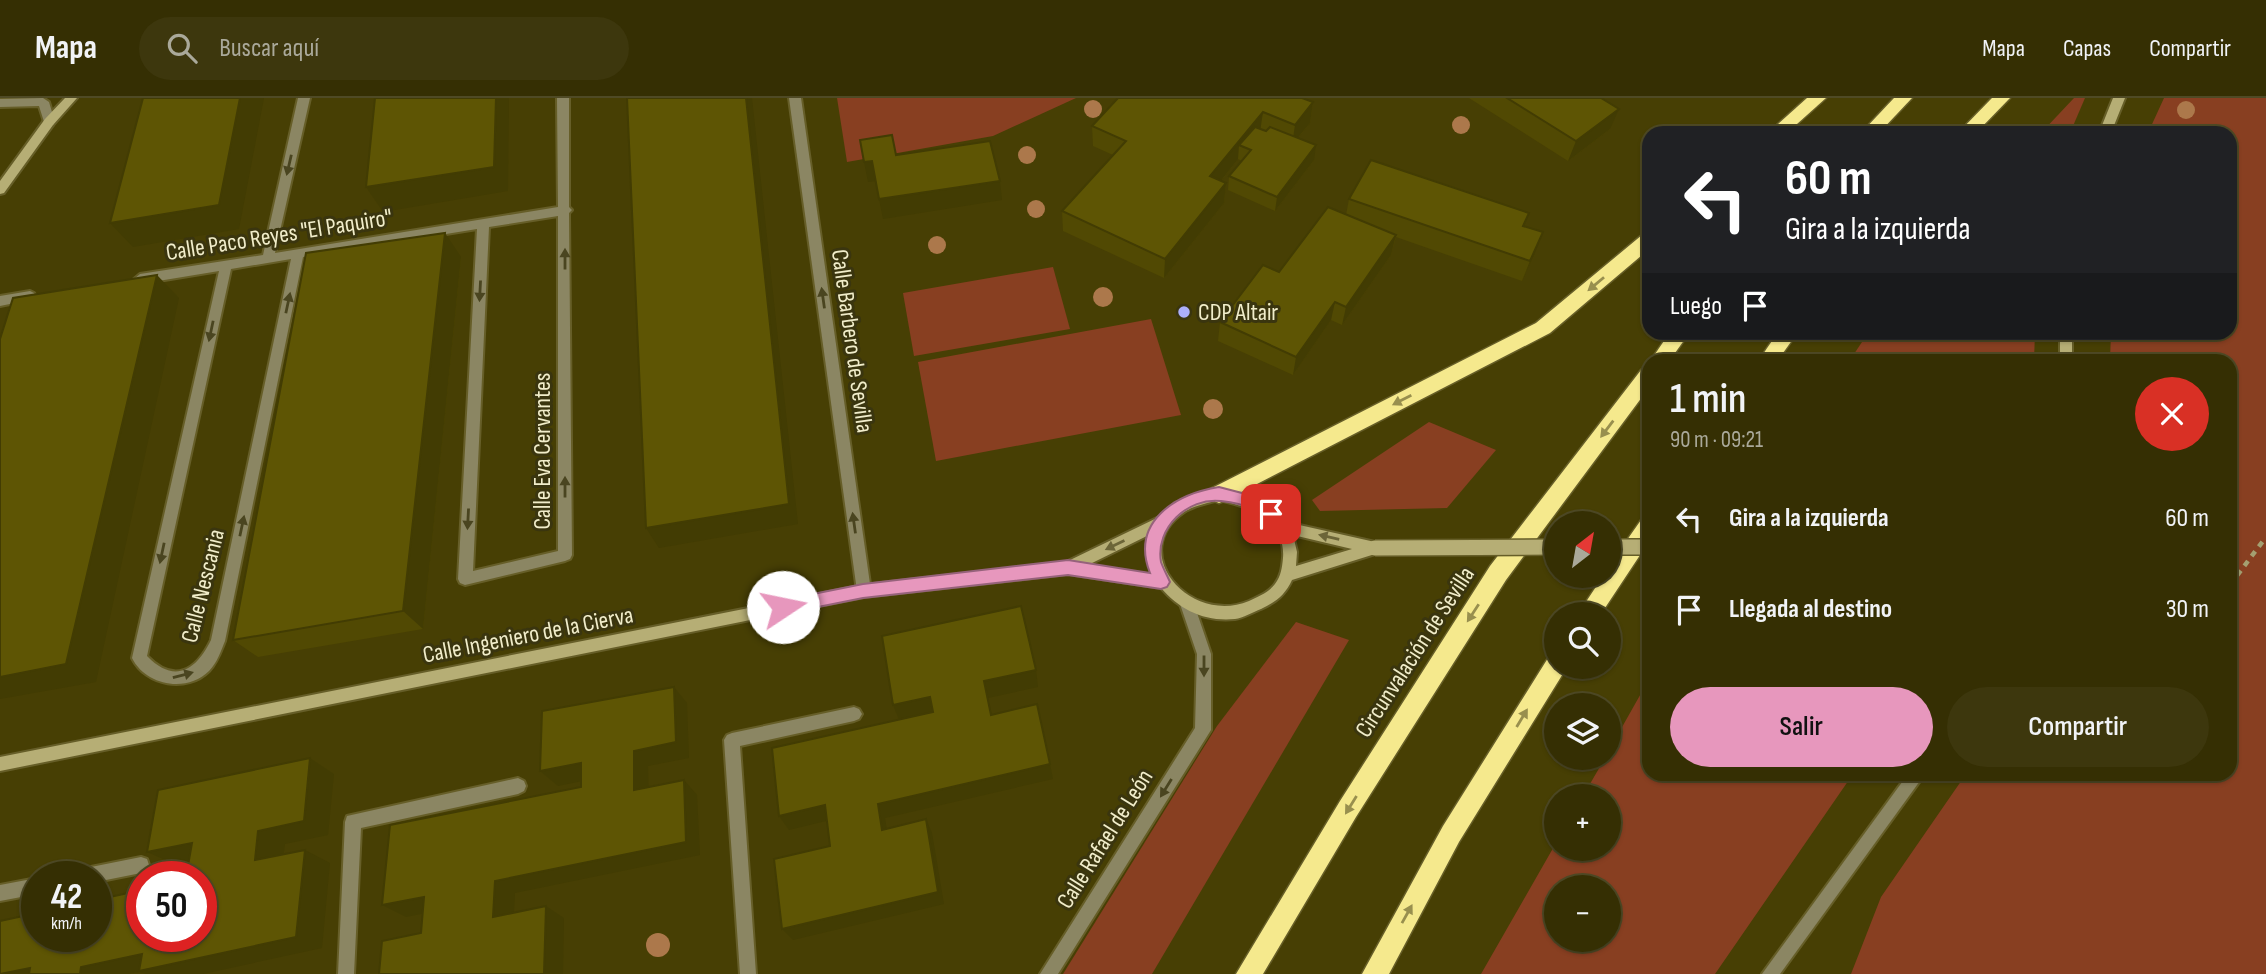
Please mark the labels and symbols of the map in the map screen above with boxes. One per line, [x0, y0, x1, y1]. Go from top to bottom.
one-way arrow [283, 154, 294, 176]
street label: Calle Paco Reyes "El Paquiro" [164, 203, 394, 267]
street label: Calle Barbero de Sevilla [825, 247, 879, 435]
one-way arrow [559, 248, 571, 270]
one-way arrow [1588, 276, 1605, 291]
one-way arrow [474, 281, 485, 303]
one-way arrow [817, 287, 828, 309]
one-way arrow [282, 292, 293, 314]
place label: CDP Altair [1198, 298, 1278, 327]
marker: CDP Altair [1176, 304, 1192, 320]
one-way arrow [206, 320, 217, 342]
street label: Calle Eva Cervantes [528, 373, 557, 529]
one-way arrow [1392, 395, 1412, 406]
one-way arrow [1600, 420, 1615, 438]
one-way arrow [559, 475, 571, 497]
pin [1241, 484, 1301, 544]
one-way arrow [463, 508, 474, 530]
north arrow [1544, 511, 1620, 588]
one-way arrow [848, 512, 859, 534]
one-way arrow [236, 515, 247, 537]
street label: Calle Nescania [175, 526, 231, 646]
one-way arrow [1318, 532, 1340, 543]
one-way arrow [1105, 539, 1125, 551]
one-way arrow [156, 543, 167, 565]
street label: Circunvalación de Sevilla [1349, 561, 1481, 743]
position arrow [746, 570, 820, 644]
street label: Calle Ingeniero de la Cierva [420, 600, 636, 670]
one-way arrow [1467, 603, 1480, 623]
one-way arrow [1198, 655, 1209, 677]
one-way arrow [172, 669, 194, 680]
one-way arrow [1516, 708, 1528, 727]
street label: Calle Rafael de León [1051, 764, 1159, 914]
one-way arrow [1160, 778, 1173, 797]
one-way arrow [1344, 795, 1357, 815]
speed limit sign: 50 [126, 861, 217, 952]
one-way arrow [1402, 904, 1413, 924]

